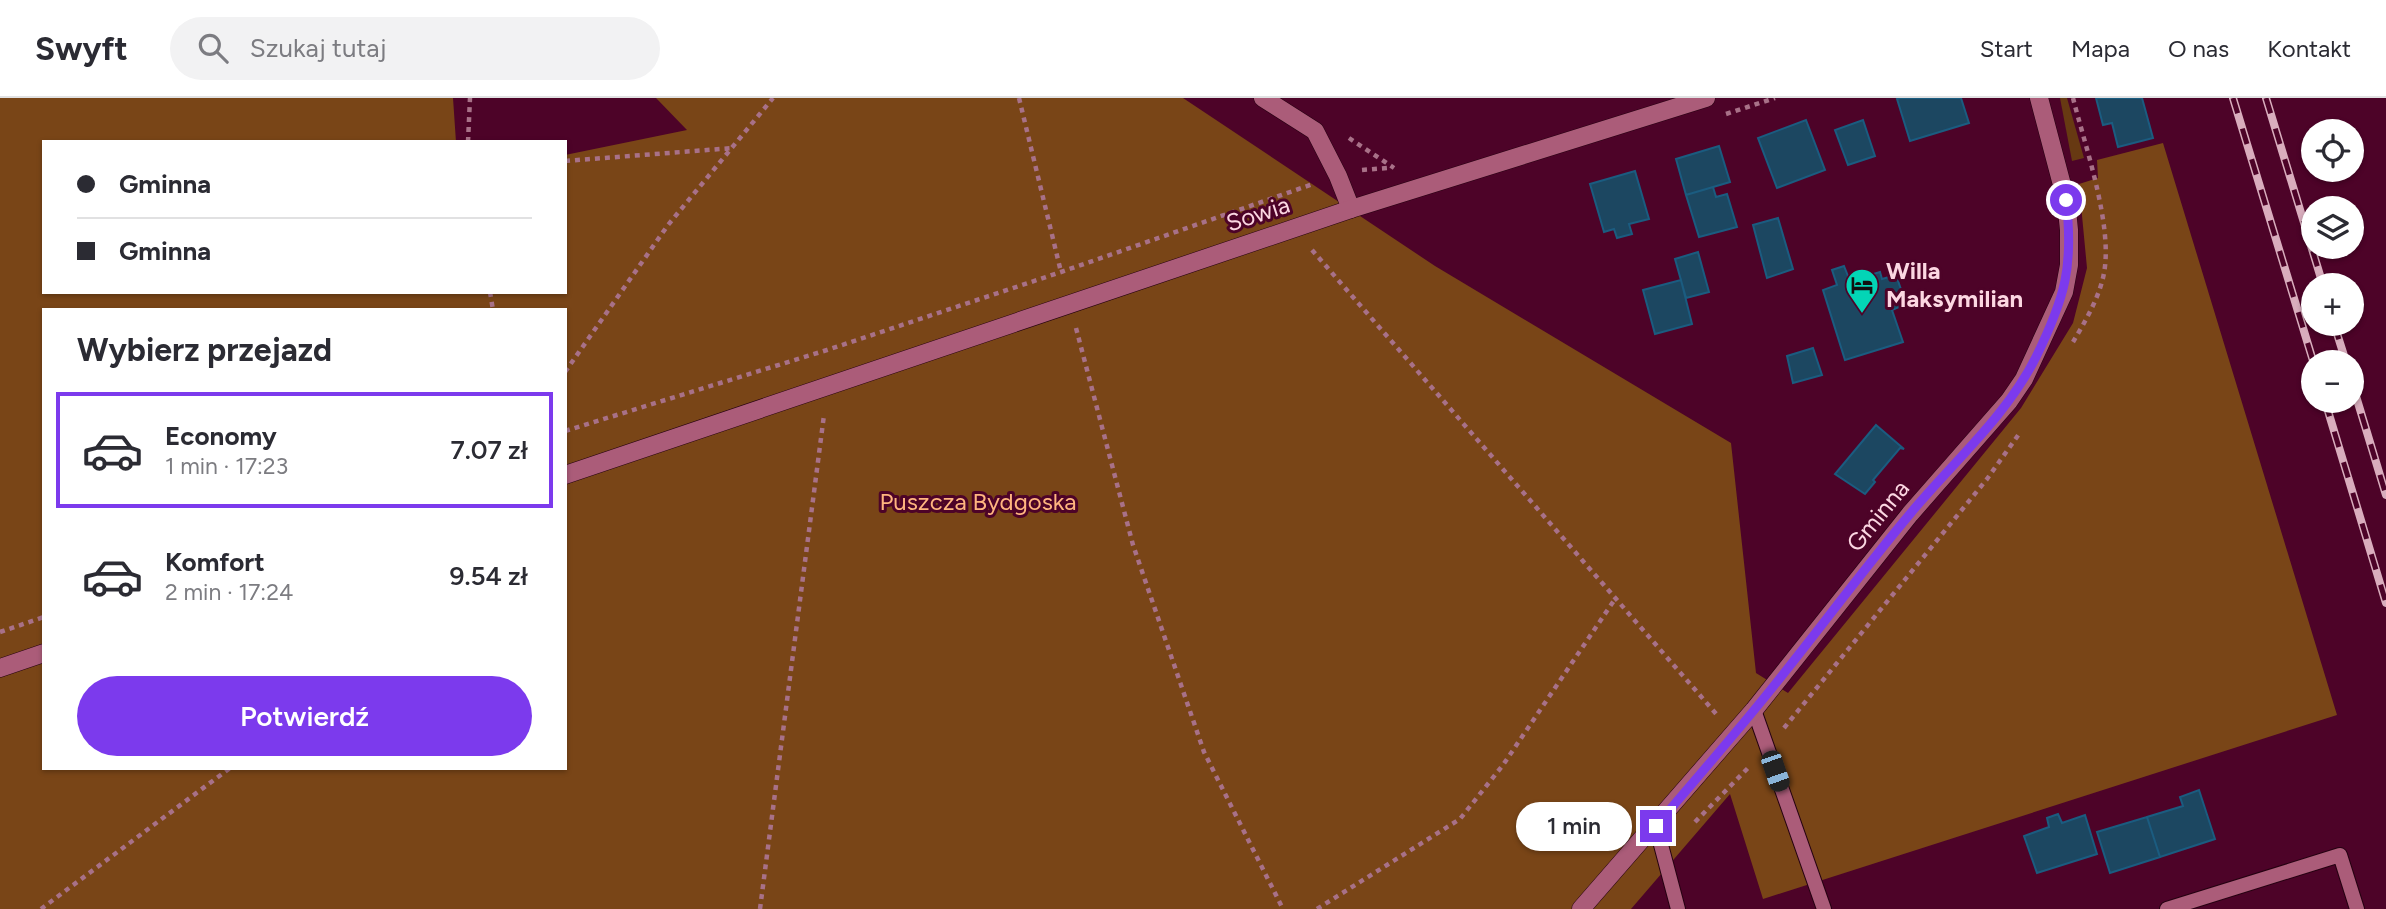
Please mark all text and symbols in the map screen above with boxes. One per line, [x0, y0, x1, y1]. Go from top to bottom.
search box [170, 17, 660, 80]
text: Swyft [35, 29, 128, 68]
icon: search [194, 29, 232, 67]
text: Szukaj tutaj [250, 32, 386, 64]
text: Start [1980, 34, 2033, 63]
text: Mapa [2071, 34, 2130, 63]
text: O nas [2168, 34, 2229, 63]
text: Kontakt [2267, 34, 2351, 63]
map controls [2301, 119, 2364, 413]
button: locate [2301, 119, 2364, 182]
text: Gminna [119, 168, 211, 200]
route start [2050, 184, 2082, 216]
street label: Sowia [1222, 190, 1293, 237]
button: layers [2301, 196, 2364, 259]
text: Gminna [119, 235, 211, 267]
place label: Willa Maksymilian [1886, 256, 2023, 313]
hotel icon: Willa Maksymilian [1843, 266, 1881, 315]
button: + [2301, 273, 2364, 336]
text: Wybierz przejazd [77, 331, 332, 369]
button: − [2301, 350, 2364, 413]
icon: car [81, 419, 144, 482]
text: Economy [165, 420, 277, 452]
text: 7.07 zł [450, 434, 528, 466]
text: 1 min · 17:23 [165, 452, 288, 480]
street label: Gminna [1840, 474, 1915, 557]
park label: Puszcza Bydgoska [880, 487, 1076, 516]
icon: car [81, 545, 144, 608]
text: Komfort [165, 546, 265, 578]
text: 9.54 zł [449, 560, 528, 592]
text: 2 min · 17:24 [165, 578, 293, 606]
button: Potwierdź [77, 676, 532, 756]
car [1759, 748, 1792, 794]
callout: 1 min [1516, 802, 1632, 850]
route end [1640, 810, 1672, 842]
text: 1 min [1547, 812, 1601, 840]

